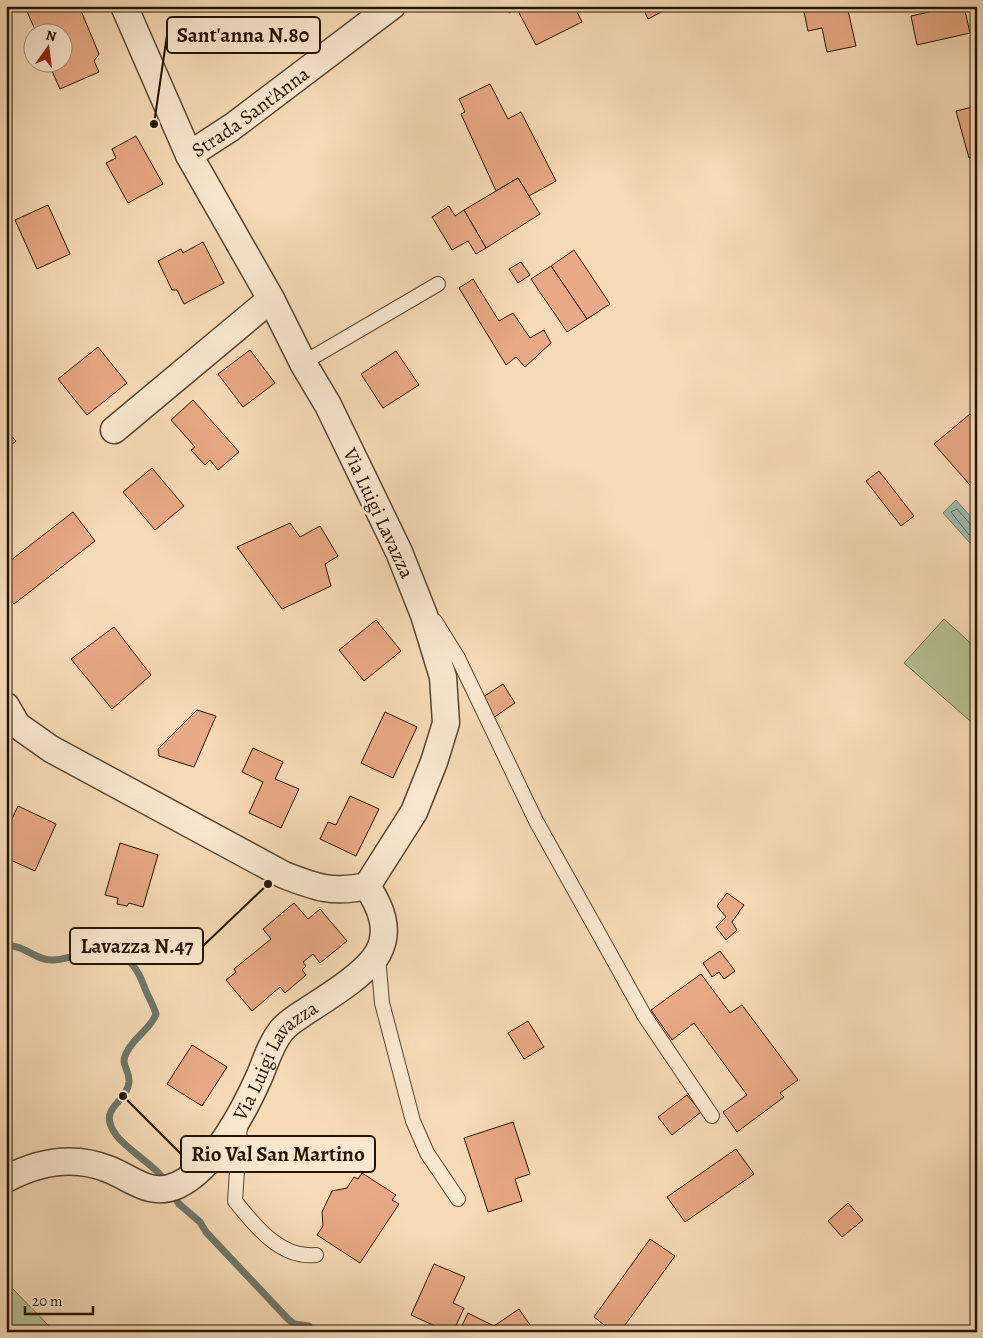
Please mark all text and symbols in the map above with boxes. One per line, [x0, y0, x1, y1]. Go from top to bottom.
callout: Sant'anna N.80 [167, 17, 320, 53]
text: Sant'anna N.80 [177, 21, 310, 49]
north arrow [22, 22, 72, 72]
text: N [44, 25, 58, 46]
street label: Strada Sant'Anna [186, 60, 315, 164]
street label: Via Luigi Lavazza [336, 443, 421, 584]
callout: Lavazza N.47 [70, 928, 203, 964]
text: Lavazza N.47 [80, 932, 194, 960]
street label: Via Luigi Lavazza [226, 994, 324, 1126]
callout: Rio Val San Martino [181, 1136, 375, 1172]
text: Rio Val San Martino [191, 1140, 365, 1168]
scale bar [25, 1283, 92, 1315]
text: 20 m [32, 1291, 63, 1311]

